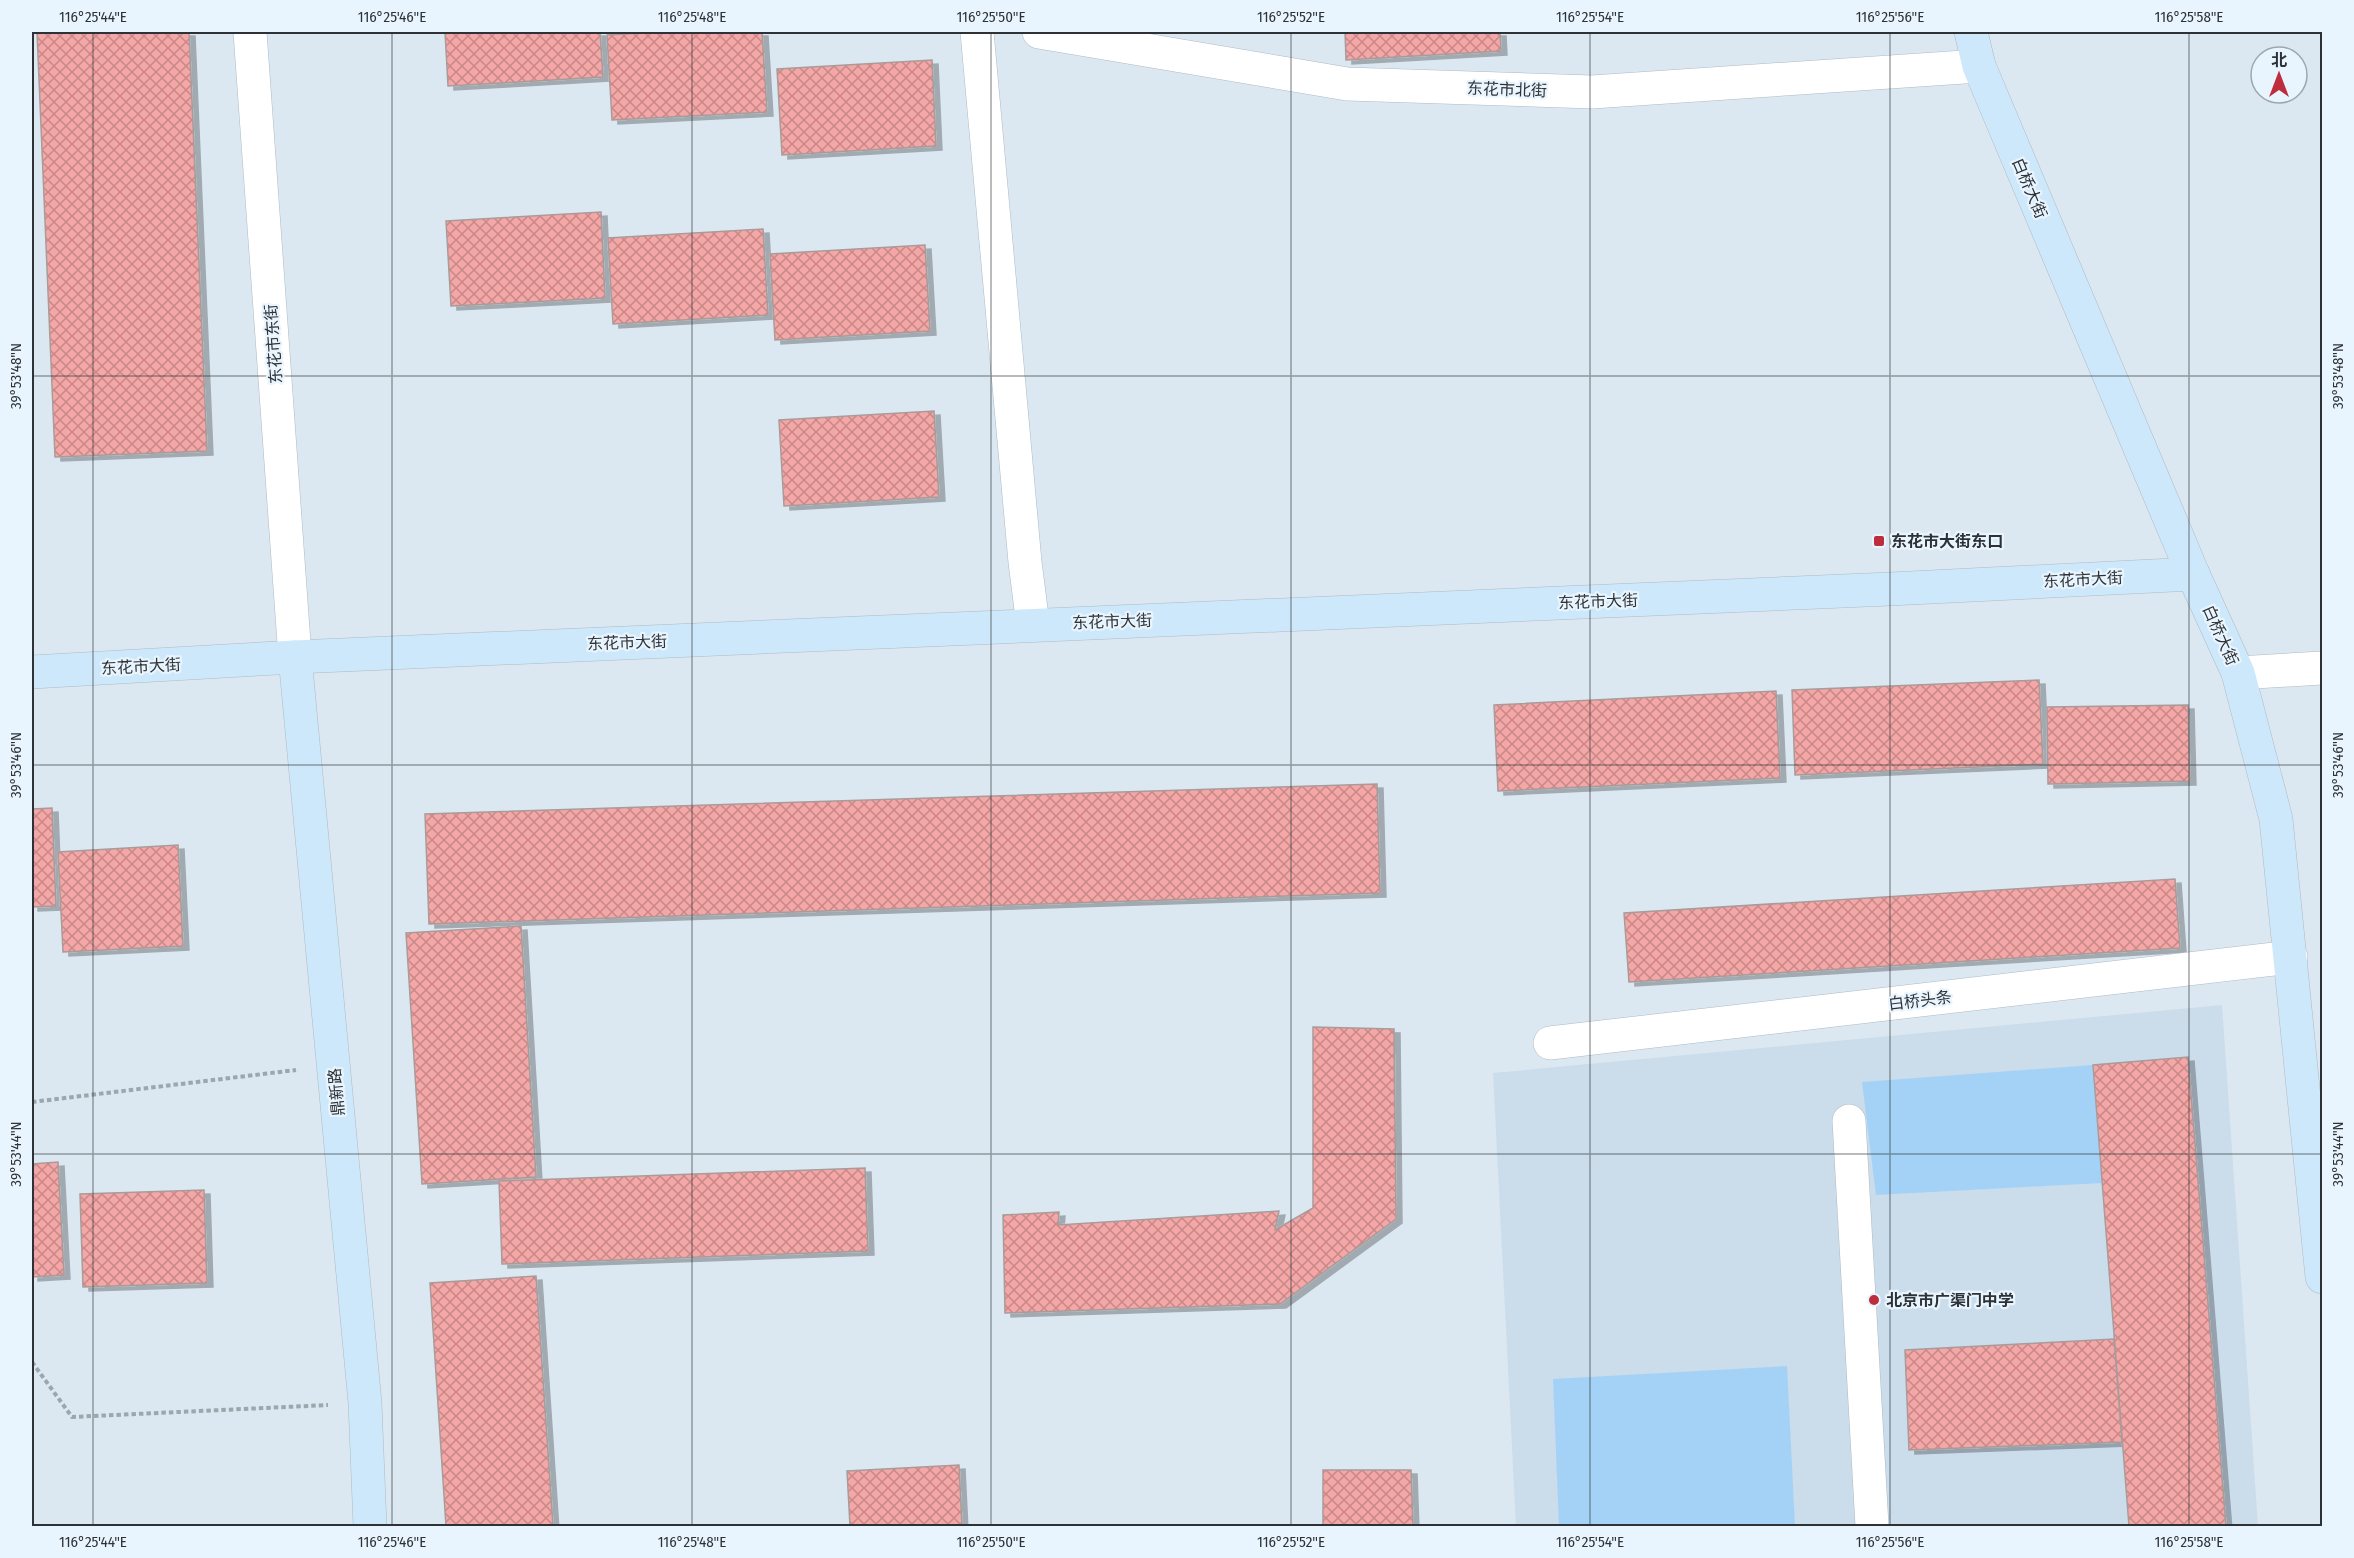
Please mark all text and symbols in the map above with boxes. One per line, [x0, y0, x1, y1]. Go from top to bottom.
text: 116°25'44"E [59, 8, 127, 26]
text: 116°25'46"E [358, 8, 426, 26]
text: 116°25'48"E [658, 8, 726, 26]
text: 116°25'50"E [956, 8, 1026, 26]
text: 116°25'52"E [1257, 8, 1325, 26]
text: 116°25'54"E [1556, 8, 1624, 26]
text: 116°25'56"E [1856, 8, 1924, 26]
text: 116°25'58"E [2155, 8, 2223, 26]
north arrow [2249, 45, 2309, 105]
text: 北 [2271, 51, 2287, 70]
street label: 东花市北街 [1467, 79, 1547, 100]
street label: 白桥大街 [2008, 155, 2051, 221]
street label: 东花市东街 [261, 303, 286, 385]
text: 39°53'48"N [7, 343, 25, 409]
text: 39°53'48"N [2329, 343, 2347, 409]
place label: 东花市大街东口 [1891, 532, 2003, 551]
marker: 东花市大街东口 [1872, 534, 1886, 548]
street label: 东花市大街 [2043, 568, 2123, 591]
street label: 东花市大街 [1558, 591, 1638, 612]
street label: 白桥大街 [2199, 602, 2242, 668]
street label: 东花市大街 [1072, 611, 1152, 632]
street label: 东花市大街 [587, 632, 667, 653]
street label: 东花市大街 [101, 655, 181, 678]
text: 39°53'46"N [7, 732, 25, 798]
text: 39°53'46"N [2329, 732, 2347, 798]
street label: 白桥头条 [1887, 987, 1953, 1014]
street label: 鼎新路 [325, 1067, 348, 1117]
text: 39°53'44"N [7, 1121, 25, 1187]
text: 39°53'44"N [2329, 1121, 2347, 1187]
place label: 北京市广渠门中学 [1886, 1291, 2014, 1310]
marker: 北京市广渠门中学 [1867, 1293, 1881, 1307]
text: 116°25'44"E [59, 1533, 127, 1551]
text: 116°25'46"E [358, 1533, 426, 1551]
text: 116°25'48"E [658, 1533, 726, 1551]
text: 116°25'50"E [956, 1533, 1026, 1551]
text: 116°25'52"E [1257, 1533, 1325, 1551]
text: 116°25'54"E [1556, 1533, 1624, 1551]
text: 116°25'56"E [1856, 1533, 1924, 1551]
text: 116°25'58"E [2155, 1533, 2223, 1551]

